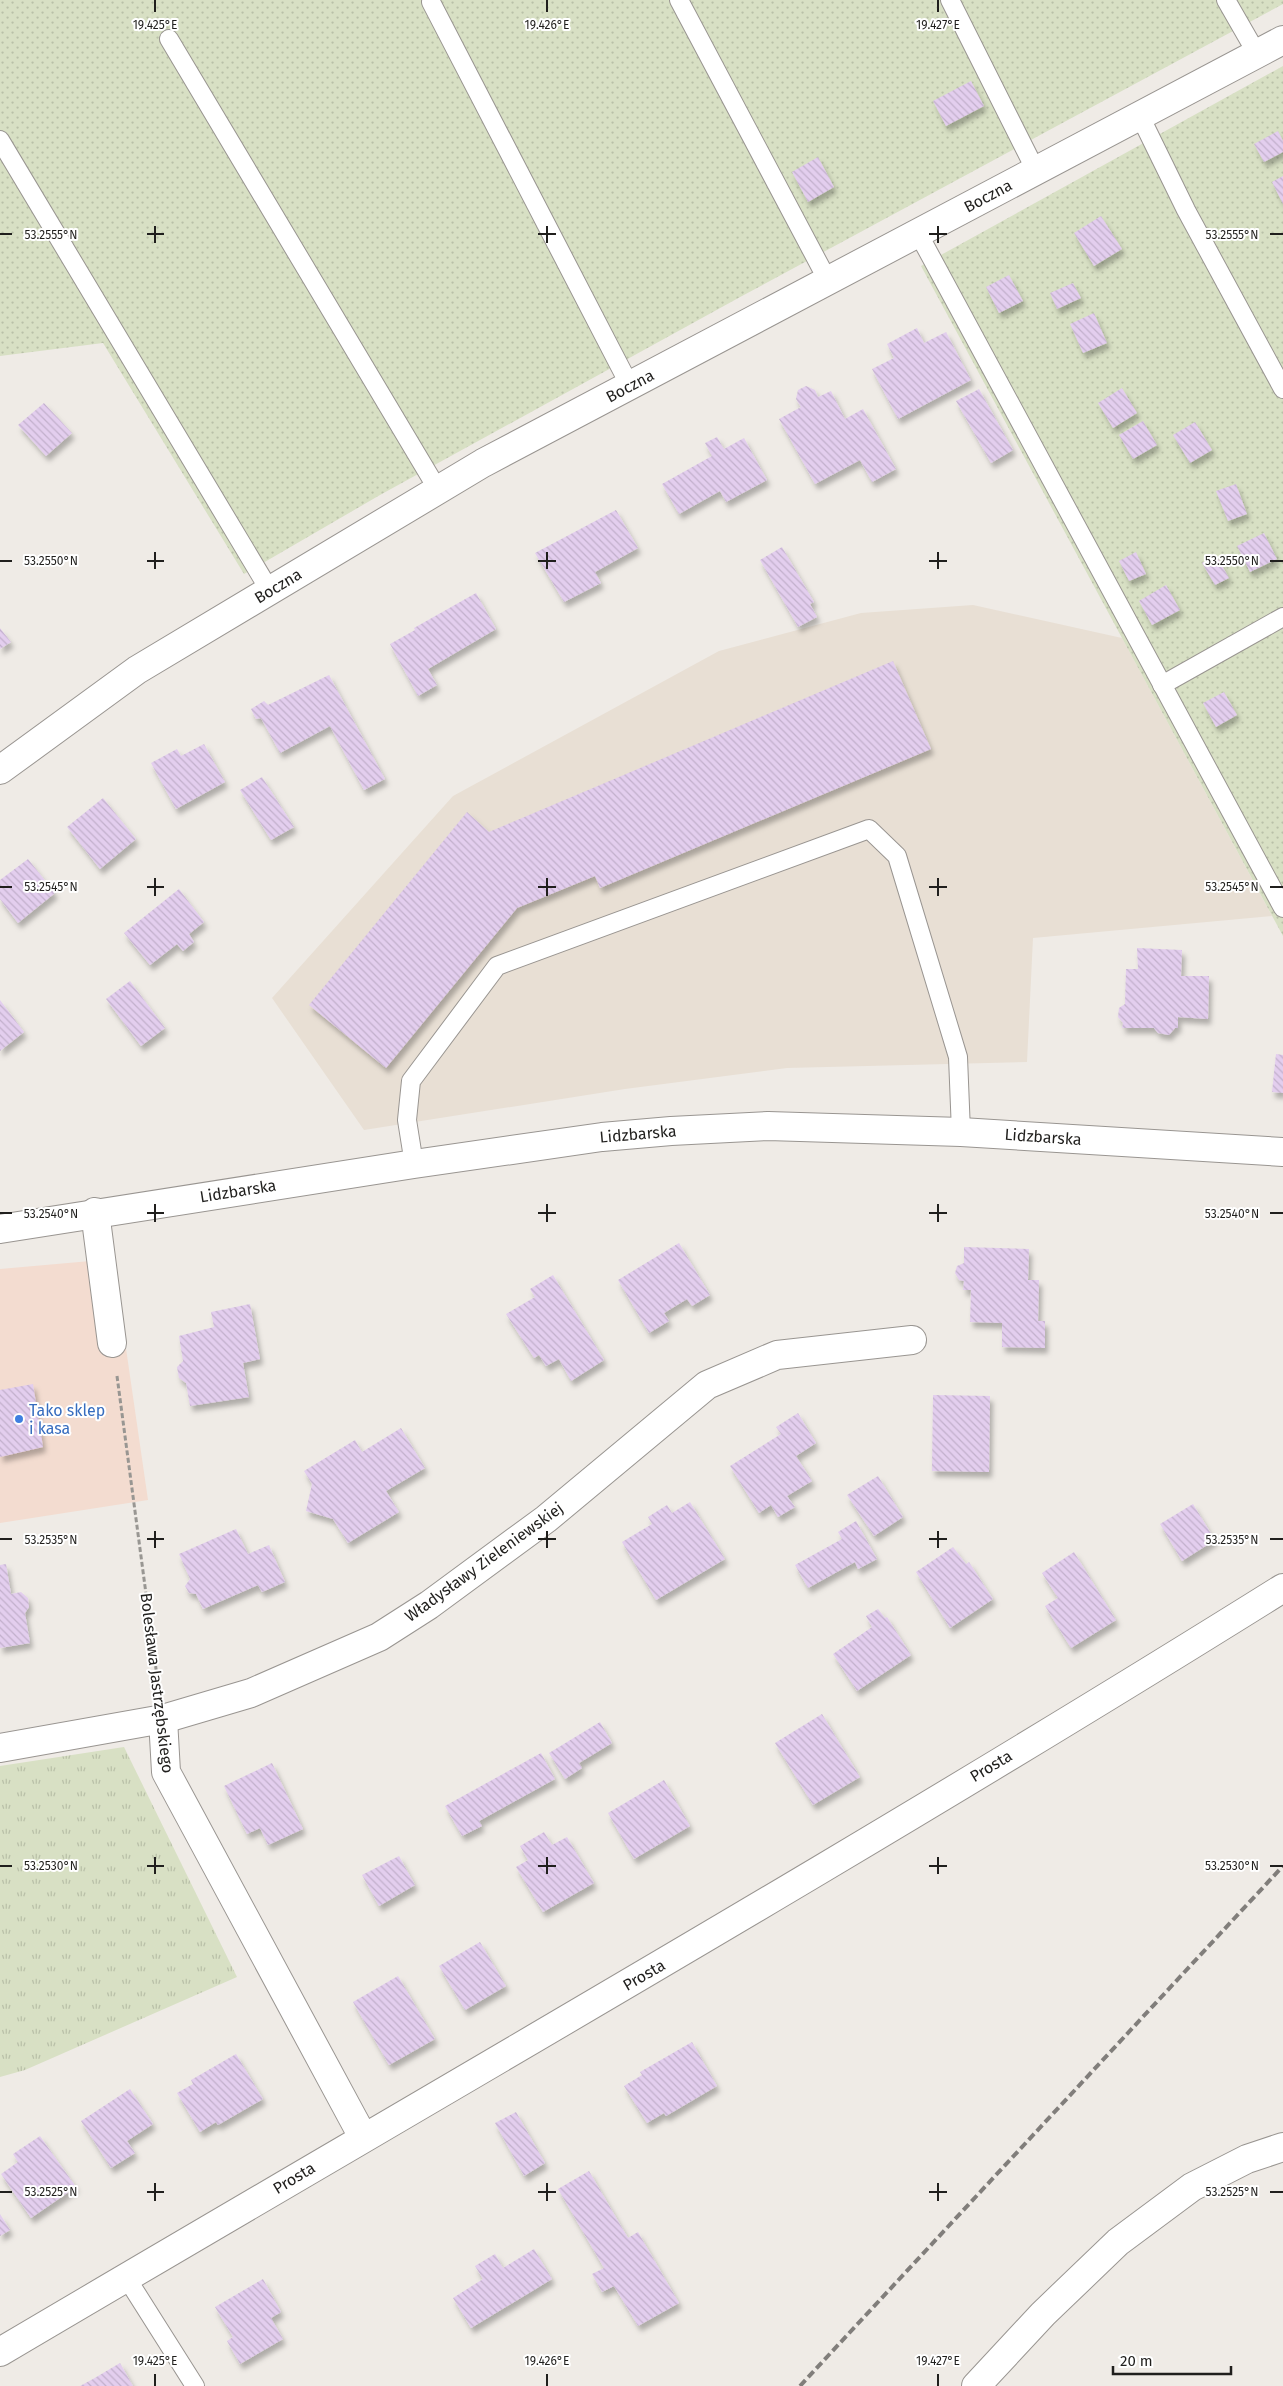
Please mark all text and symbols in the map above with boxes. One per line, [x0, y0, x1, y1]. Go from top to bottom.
text: 19.425°E [133, 18, 177, 32]
text: 19.426°E [524, 18, 570, 32]
text: 19.427°E [916, 18, 960, 32]
street label: Boczna [961, 175, 1015, 217]
text: 53.2555°N [24, 228, 78, 242]
text: 53.2555°N [1205, 228, 1259, 242]
street label: Boczna [603, 365, 657, 407]
text: 53.2550°N [24, 554, 78, 568]
text: 53.2550°N [1205, 554, 1259, 568]
street label: Boczna [251, 565, 305, 607]
text: 53.2545°N [24, 880, 78, 894]
text: 53.2545°N [1205, 880, 1259, 894]
street label: Lidzbarska [599, 1121, 677, 1147]
street label: Lidzbarska [1004, 1125, 1082, 1149]
street label: Lidzbarska [198, 1176, 278, 1206]
text: 53.2540°N [24, 1207, 78, 1221]
text: 53.2540°N [1205, 1207, 1259, 1221]
place label: Tako sklep i kasa [29, 1401, 105, 1438]
marker: Tako sklep i kasa [13, 1413, 25, 1425]
street label: Władysławy Zieleniewskiej [401, 1498, 567, 1626]
text: 53.2535°N [24, 1533, 78, 1547]
text: 53.2535°N [1205, 1533, 1259, 1547]
street label: Bolesława Jastrzębskiego [137, 1592, 177, 1774]
street label: Prosta [966, 1746, 1016, 1786]
text: 53.2530°N [24, 1859, 78, 1873]
text: 53.2530°N [1205, 1859, 1259, 1873]
street label: Prosta [619, 1955, 669, 1995]
street label: Prosta [269, 2158, 319, 2198]
text: 53.2525°N [25, 2185, 77, 2199]
text: 53.2525°N [1206, 2185, 1258, 2199]
scale bar [1113, 2344, 1230, 2376]
text: 20 m [1120, 2352, 1153, 2370]
text: 19.425°E [133, 2354, 177, 2368]
text: 19.426°E [524, 2354, 570, 2368]
text: 19.427°E [916, 2354, 960, 2368]

